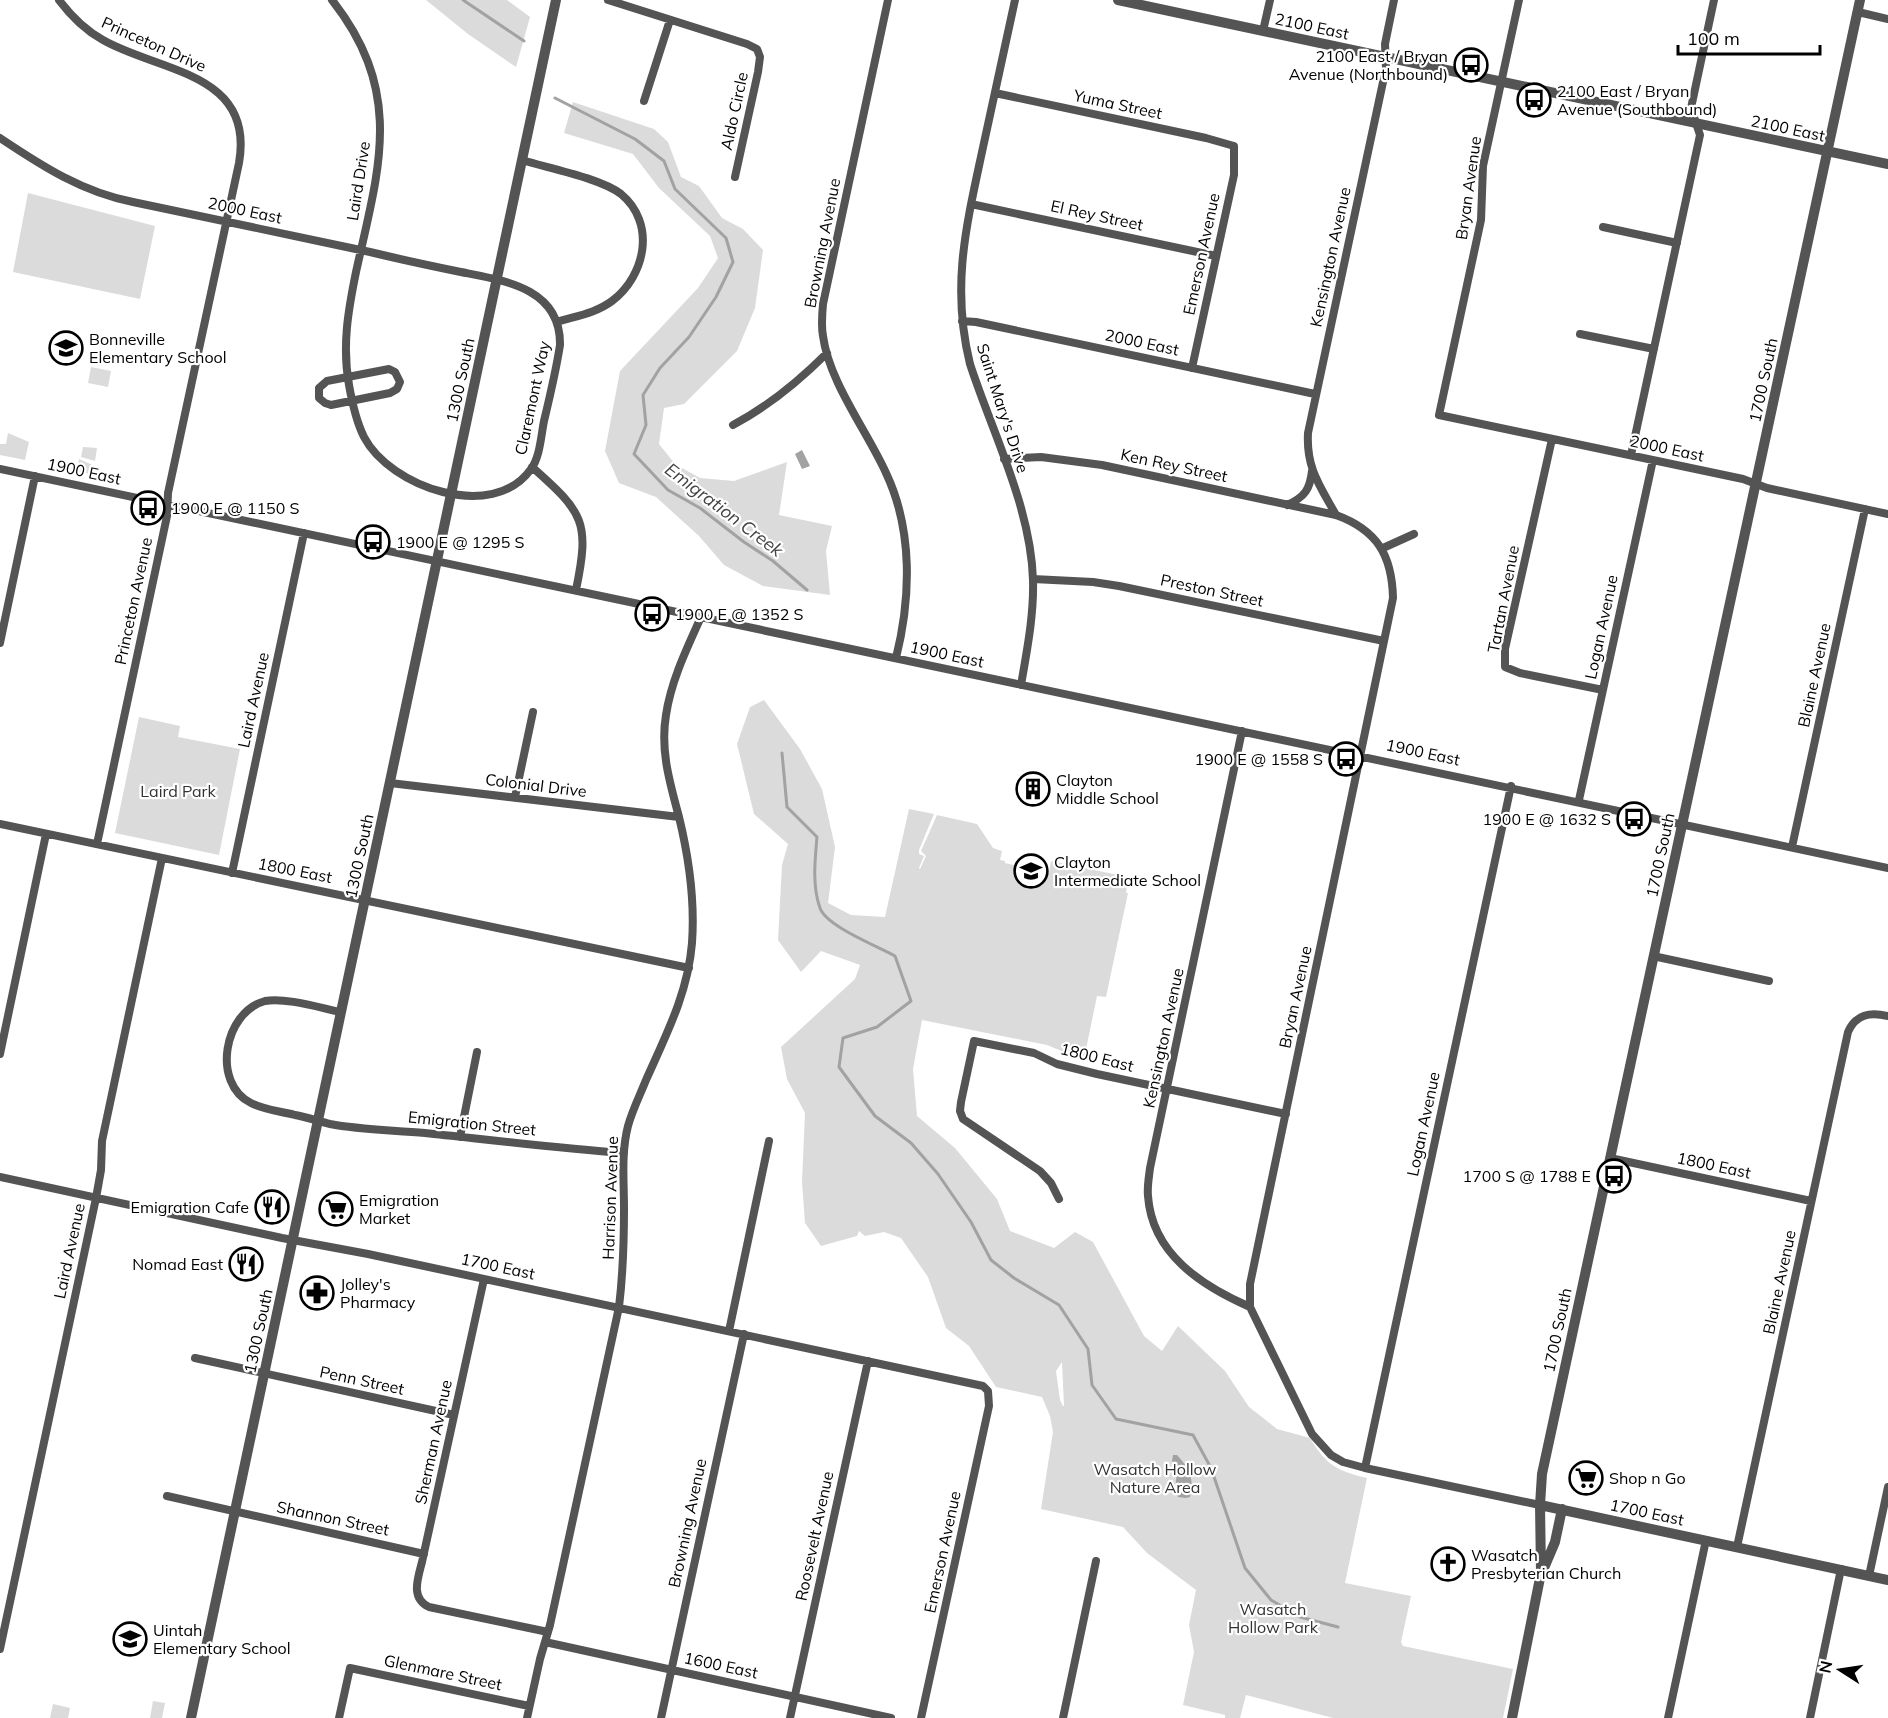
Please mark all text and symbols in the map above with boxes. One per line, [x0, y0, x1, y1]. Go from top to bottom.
street label: 2100 East [1273, 8, 1351, 44]
street label: Princeton Drive [99, 12, 209, 76]
scale bar [1678, 18, 1820, 56]
text: 100 m [1687, 27, 1740, 50]
place label: 2100 East / Bryan Avenue (Northbound) [1289, 46, 1448, 84]
bus stop icon: 2100 East / Bryan Avenue (Northbound) [1453, 47, 1489, 83]
street label: Aldo Circle [716, 70, 752, 152]
place label: 2100 East / Bryan Avenue (Southbound) [1557, 81, 1717, 119]
bus stop icon: 2100 East / Bryan Avenue (Southbound) [1516, 82, 1552, 118]
street label: Yuma Street [1071, 85, 1164, 123]
street label: 2100 East [1749, 110, 1827, 146]
street label: Bryan Avenue [1451, 135, 1485, 241]
street label: Laird Drive [342, 140, 374, 222]
street label: Browning Avenue [800, 176, 844, 310]
street label: Kensington Avenue [1305, 185, 1355, 329]
street label: Emerson Avenue [1178, 191, 1224, 317]
street label: 2000 East [206, 192, 284, 228]
street label: El Rey Street [1049, 195, 1145, 235]
street label: 2000 East [1103, 324, 1181, 360]
place label: Bonneville Elementary School [89, 329, 227, 367]
school or university icon: Bonneville Elementary School [48, 330, 84, 366]
street label: 1300 South [441, 336, 479, 424]
street label: 1700 South [1744, 336, 1782, 424]
street label: Claremont Way [510, 339, 554, 457]
street label: Saint Mary's Drive [973, 341, 1033, 475]
street label: 2000 East [1628, 430, 1706, 466]
street label: Ken Rey Street [1119, 444, 1230, 486]
street label: 1900 East [45, 453, 123, 489]
water label: Emigration Creek [660, 458, 789, 562]
bus stop icon: 1900 E @ 1150 S [130, 490, 166, 526]
place label: 1900 E @ 1150 S [171, 498, 299, 518]
bus stop icon: 1900 E @ 1295 S [355, 524, 391, 560]
place label: 1900 E @ 1295 S [396, 532, 524, 552]
street label: Princeton Avenue [110, 536, 156, 666]
street label: Tartan Avenue [1483, 544, 1523, 654]
street label: Preston Street [1159, 569, 1266, 611]
street label: Logan Avenue [1580, 573, 1622, 681]
bus stop icon: 1900 E @ 1352 S [634, 596, 670, 632]
place label: 1900 E @ 1352 S [675, 604, 803, 624]
street label: Blaine Avenue [1793, 621, 1835, 729]
street label: 1900 East [908, 636, 986, 672]
street label: Laird Avenue [233, 650, 273, 750]
street label: 1900 East [1384, 734, 1462, 770]
bus stop icon: 1900 E @ 1558 S [1328, 741, 1364, 777]
place label: 1900 E @ 1558 S [1195, 749, 1323, 769]
street label: Colonial Drive [484, 769, 588, 801]
place label: Clayton Middle School [1056, 770, 1159, 808]
building icon: Clayton Middle School [1015, 771, 1051, 807]
park label: Laird Park [140, 781, 216, 801]
bus stop icon: 1900 E @ 1632 S [1616, 801, 1652, 837]
place label: 1900 E @ 1632 S [1483, 809, 1611, 829]
street label: 1700 South [1641, 811, 1679, 899]
street label: 1300 South [340, 812, 378, 900]
place label: Clayton Intermediate School [1054, 852, 1201, 890]
street label: 1800 East [256, 853, 334, 887]
school or university icon: Clayton Intermediate School [1013, 853, 1049, 889]
street label: Bryan Avenue [1274, 944, 1316, 1050]
street label: Kensington Avenue [1138, 966, 1188, 1110]
street label: 1800 East [1058, 1038, 1136, 1076]
street label: Logan Avenue [1402, 1070, 1444, 1178]
street label: Emigration Street [407, 1106, 537, 1140]
street label: Harrison Avenue [598, 1136, 622, 1260]
street label: 1800 East [1675, 1147, 1753, 1183]
bus stop icon: 1700 S @ 1788 E [1596, 1158, 1632, 1194]
place label: 1700 S @ 1788 E [1463, 1166, 1591, 1186]
restaurant icon: Emigration Cafe [254, 1189, 290, 1225]
place label: Emigration Market [359, 1190, 439, 1228]
supermarket icon: Emigration Market [318, 1191, 354, 1227]
place label: Emigration Cafe [130, 1197, 249, 1217]
street label: Laird Avenue [49, 1201, 89, 1301]
street label: Blaine Avenue [1758, 1228, 1800, 1336]
restaurant icon: Nomad East [228, 1246, 264, 1282]
street label: 1700 East [459, 1248, 537, 1284]
place label: Nomad East [132, 1254, 223, 1274]
place label: Jolley's Pharmacy [340, 1274, 416, 1312]
pharmacy icon: Jolley's Pharmacy [299, 1275, 335, 1311]
street label: 1700 South [1538, 1286, 1576, 1374]
street label: 1300 South [239, 1287, 277, 1375]
street label: Penn Street [318, 1361, 406, 1399]
street label: Sherman Avenue [410, 1378, 456, 1506]
street label: Browning Avenue [664, 1457, 710, 1589]
park label: Wasatch Hollow Nature Area [1094, 1459, 1217, 1497]
supermarket icon: Shop n Go [1568, 1460, 1604, 1496]
place label: Shop n Go [1609, 1468, 1686, 1488]
street label: Roosevelt Avenue [790, 1469, 838, 1603]
street label: Emerson Avenue [919, 1489, 965, 1615]
street label: 1700 East [1608, 1494, 1686, 1530]
street label: Shannon Street [275, 1496, 392, 1540]
place label: Wasatch Presbyterian Church [1471, 1545, 1621, 1583]
church icon: Wasatch Presbyterian Church [1430, 1546, 1466, 1582]
park label: Wasatch Hollow Park [1228, 1599, 1319, 1637]
place label: Uintah Elementary School [153, 1620, 291, 1658]
school or university icon: Uintah Elementary School [112, 1621, 148, 1657]
north arrow [1810, 1640, 1870, 1700]
street label: 1600 East [682, 1647, 760, 1683]
street label: Glenmare Street [382, 1650, 504, 1694]
text: N [1814, 1659, 1836, 1675]

